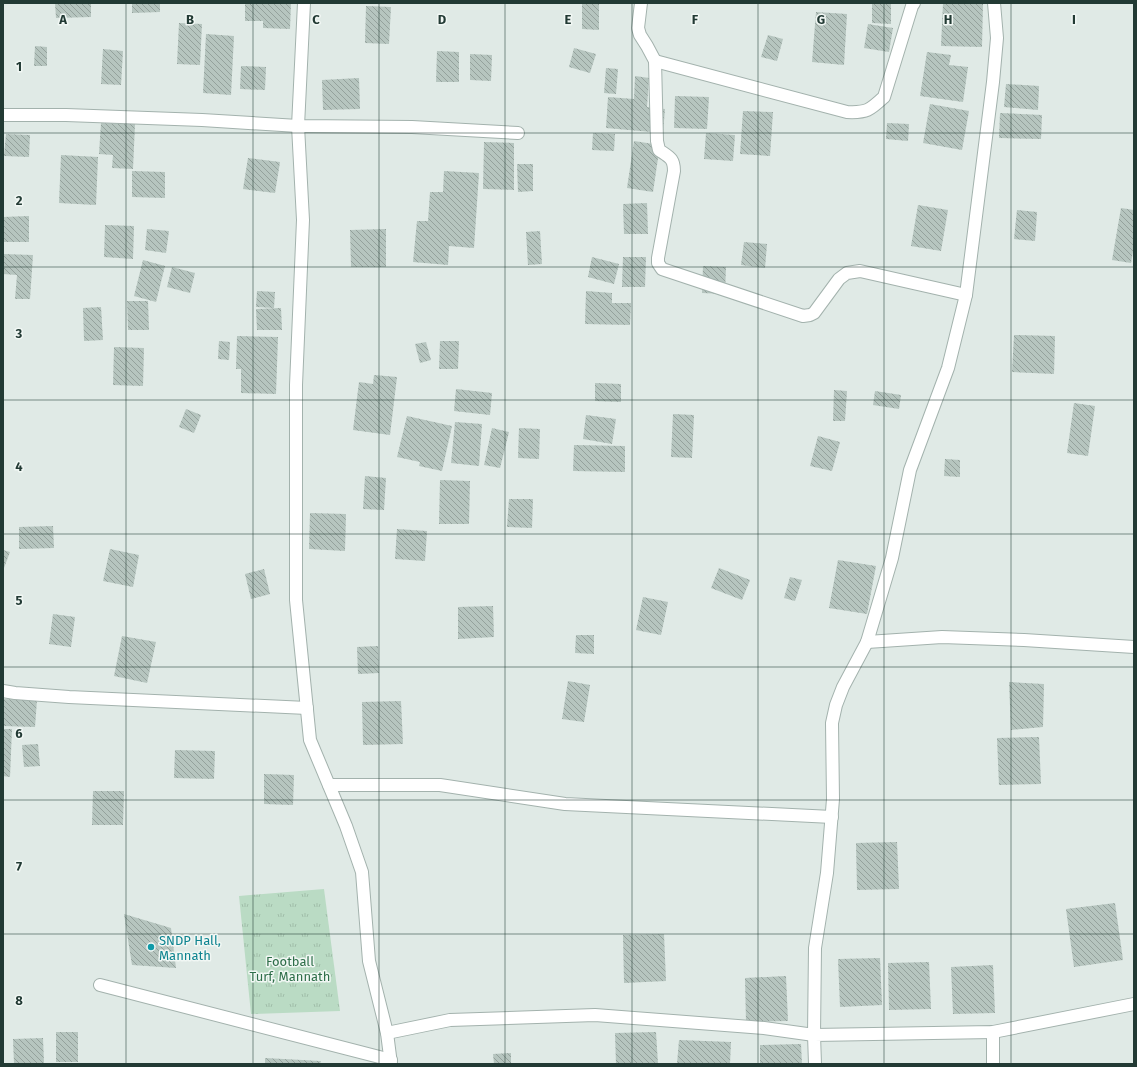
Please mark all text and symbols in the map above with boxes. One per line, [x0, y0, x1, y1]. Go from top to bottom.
text: A [58, 12, 67, 27]
text: B [186, 12, 194, 27]
text: C [312, 12, 320, 27]
text: D [438, 12, 447, 27]
text: E [565, 12, 572, 27]
text: F [692, 12, 699, 27]
text: G [817, 12, 825, 27]
text: H [944, 12, 952, 27]
text: I [1072, 12, 1076, 27]
text: 1 [16, 59, 22, 74]
text: 2 [16, 193, 23, 208]
text: 3 [15, 326, 23, 341]
text: 4 [15, 459, 23, 474]
text: 5 [16, 593, 23, 608]
text: 6 [15, 726, 23, 741]
text: 7 [16, 859, 22, 874]
place label: SNDP Hall, Mannath [159, 933, 221, 963]
marker: SNDP Hall, Mannath [146, 942, 156, 952]
park label: Football Turf, Mannath [250, 954, 330, 984]
text: 8 [15, 993, 23, 1008]

